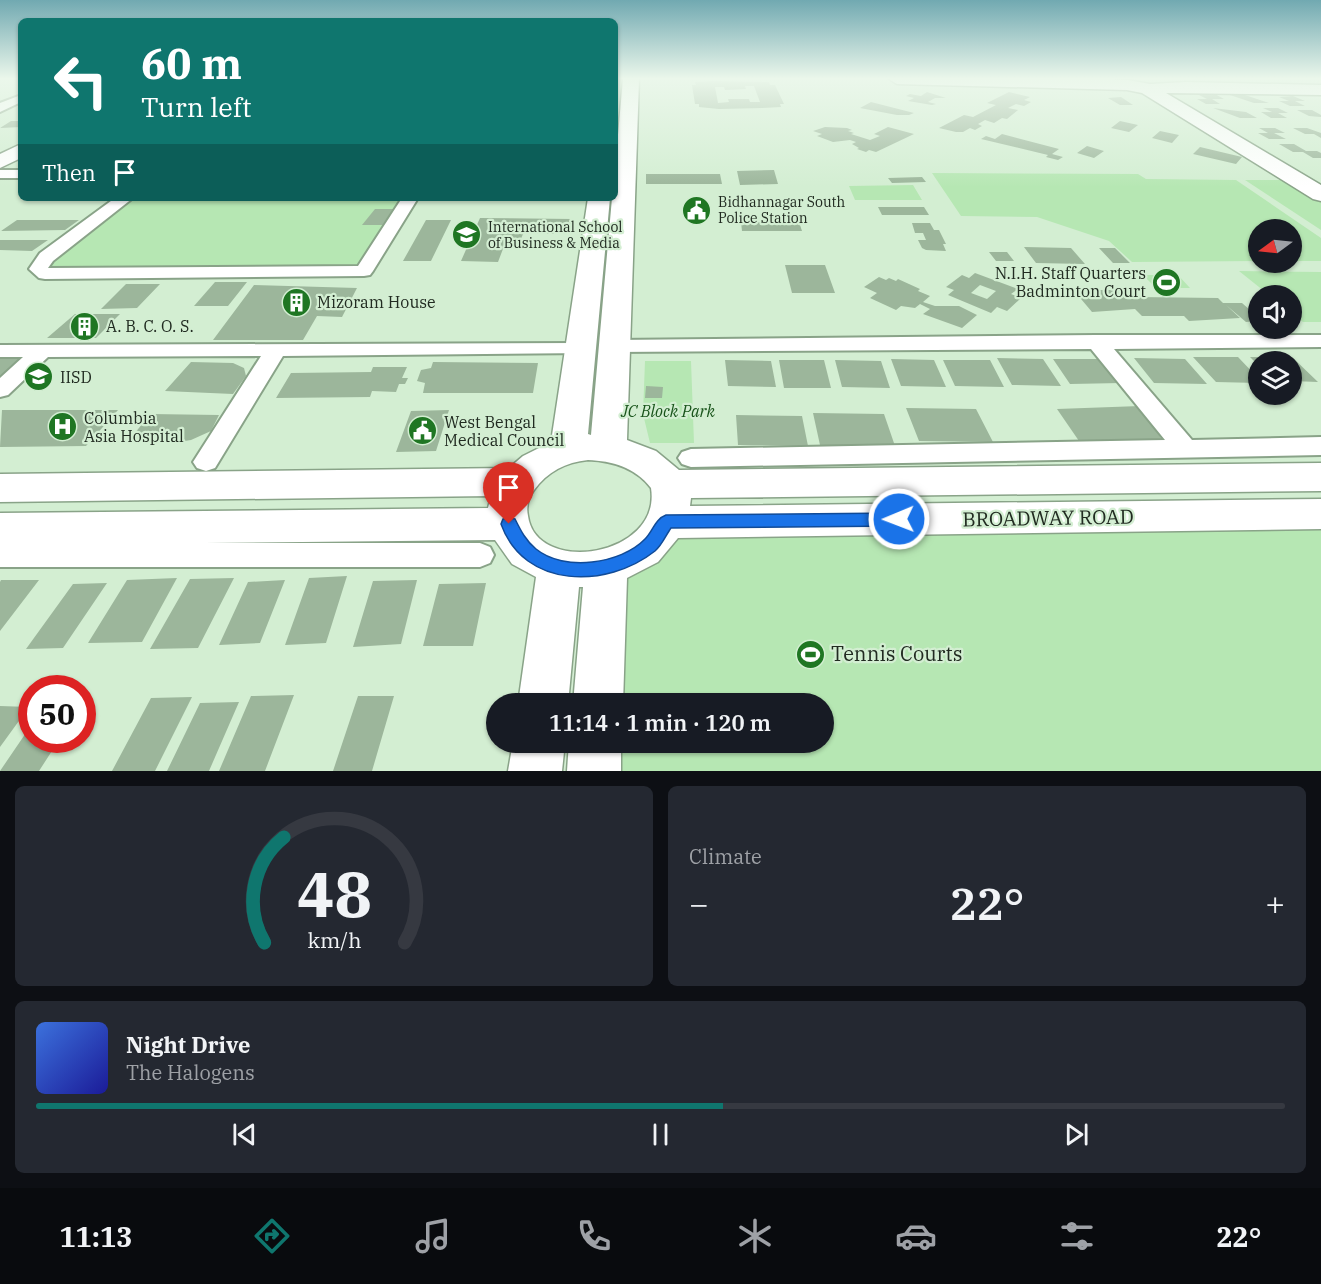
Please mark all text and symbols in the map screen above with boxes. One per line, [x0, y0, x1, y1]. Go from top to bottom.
text: 60 m [141, 36, 242, 91]
icon: left [42, 42, 120, 120]
text: Turn left [141, 89, 252, 124]
icon: arrive [108, 156, 141, 189]
text: Then [42, 158, 96, 187]
place label: Bidhannagar South Police Station [718, 193, 846, 227]
public building icon: Bidhannagar South Police Station [681, 194, 713, 226]
place label: International School of Business & Media [488, 218, 623, 252]
school or university icon: International School of Business & Media [451, 219, 483, 251]
north arrow [1248, 219, 1302, 273]
map controls [1248, 219, 1302, 405]
place label: N.I.H. Staff Quarters Badminton Court [995, 263, 1146, 301]
sports icon: N.I.H. Staff Quarters Badminton Court [1151, 266, 1183, 298]
button: sound [1248, 285, 1302, 339]
building icon: Mizoram House [280, 286, 312, 318]
place label: Mizoram House [317, 292, 436, 312]
building icon: A. B. C. O. S. [69, 310, 101, 342]
place label: A. B. C. O. S. [106, 316, 194, 336]
button: layers [1248, 351, 1302, 405]
school or university icon: IISD [23, 361, 55, 393]
place label: IISD [60, 367, 92, 387]
park label: JC Block Park [620, 401, 716, 421]
place label: Columbia Asia Hospital [84, 408, 184, 446]
hospital icon: Columbia Asia Hospital [47, 411, 79, 443]
place label: West Bengal Medical Council [444, 412, 565, 450]
public building icon: West Bengal Medical Council [407, 415, 439, 447]
pin [483, 462, 534, 524]
icon: arrive [492, 471, 525, 504]
position arrow [867, 487, 931, 551]
street label: BROADWAY ROAD [962, 503, 1134, 532]
sports icon: Tennis Courts [794, 638, 826, 670]
place label: Tennis Courts [831, 640, 962, 667]
speed limit sign: 50 [18, 675, 96, 753]
text: 11:14 · 1 min · 120 m [549, 708, 771, 737]
text: Climate [689, 843, 762, 870]
text: 48 [297, 853, 371, 934]
text: 22° [949, 874, 1025, 932]
text: − [689, 882, 709, 925]
text: + [1265, 882, 1285, 925]
text: km/h [307, 926, 361, 954]
text: Night Drive [126, 1030, 251, 1059]
text: The Halogens [126, 1059, 255, 1086]
icon: previous [228, 1118, 261, 1151]
icon: pause [644, 1118, 677, 1151]
icon: next [1060, 1118, 1093, 1151]
icon: directions [251, 1215, 293, 1257]
icon: music [412, 1215, 454, 1257]
icon: phone [573, 1215, 615, 1257]
icon: climate [734, 1215, 776, 1257]
icon: car [895, 1215, 937, 1257]
icon: filters [1056, 1215, 1098, 1257]
text: 11:13 [59, 1219, 132, 1254]
text: 22° [1216, 1219, 1262, 1254]

